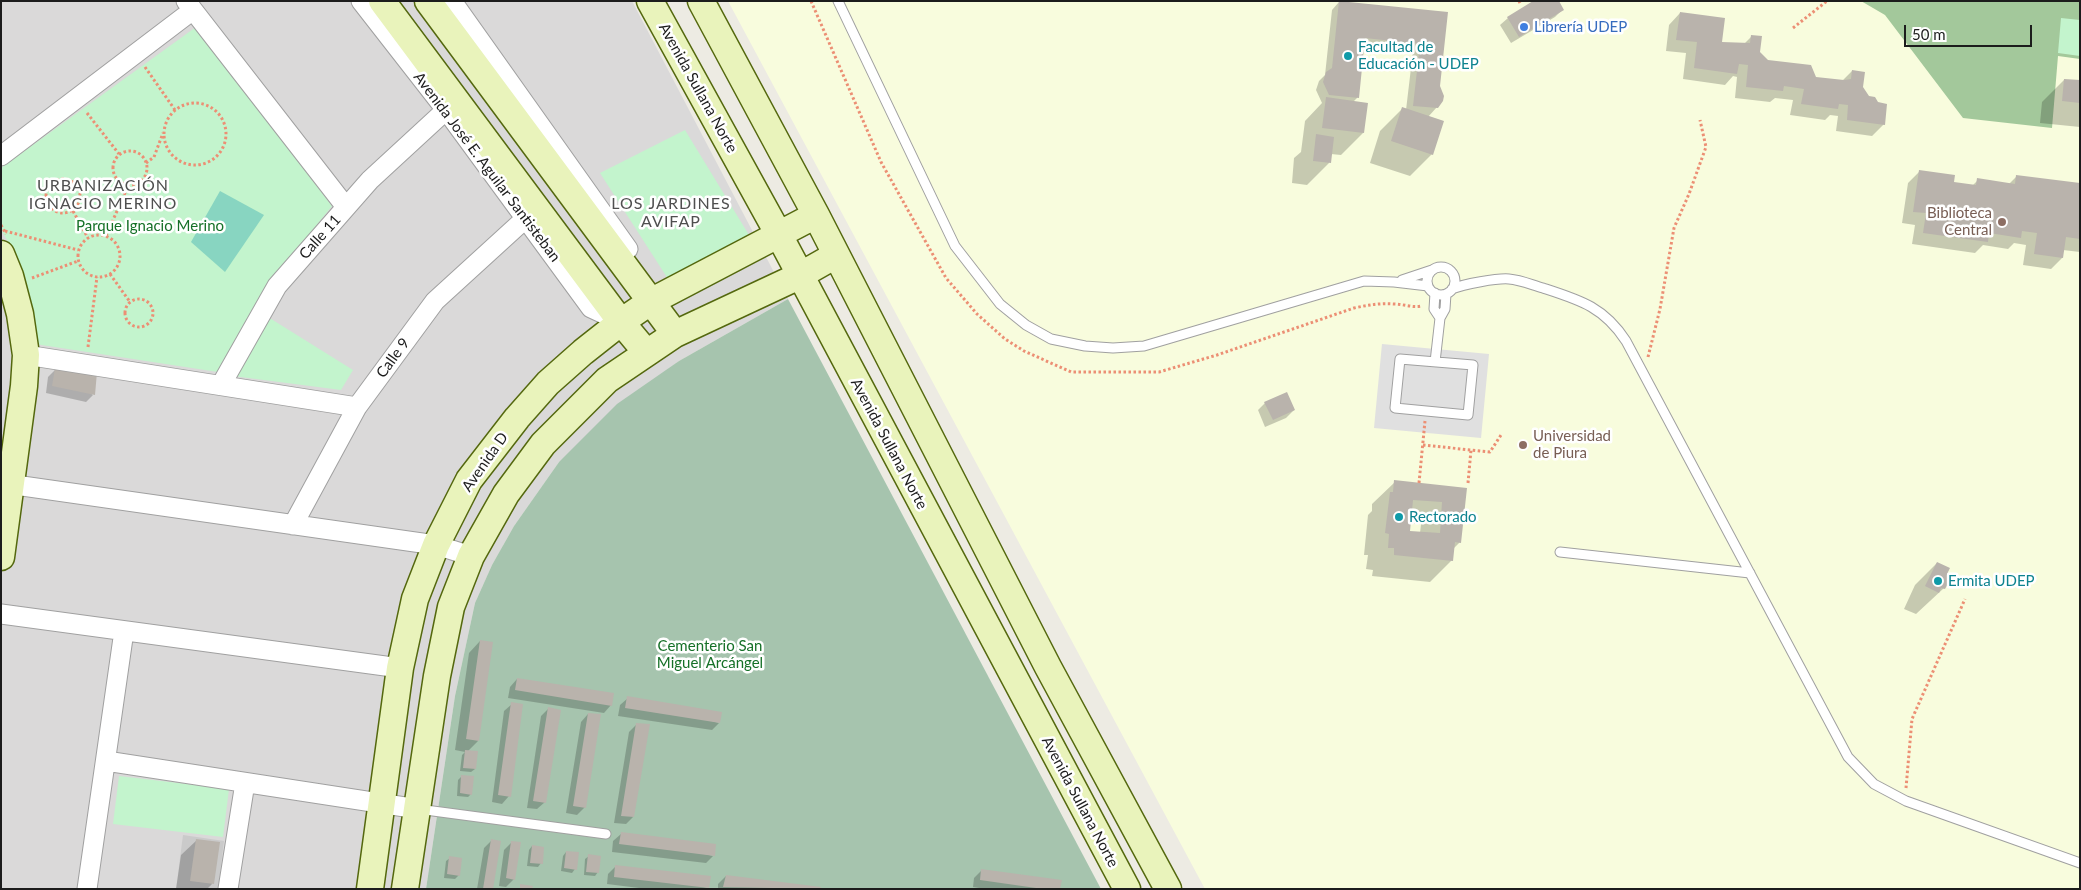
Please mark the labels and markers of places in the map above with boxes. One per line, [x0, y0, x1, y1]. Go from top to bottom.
place label: Librería UDEP [1534, 18, 1627, 36]
marker: Librería UDEP [1518, 21, 1530, 33]
place label: Facultad de Educación - UDEP [1358, 38, 1479, 73]
marker: Facultad de Educación - UDEP [1342, 50, 1354, 62]
place label: Biblioteca Central [1927, 204, 1992, 239]
marker: Biblioteca Central [1996, 216, 2008, 228]
place label: Universidad de Piura [1533, 427, 1611, 462]
marker: Universidad de Piura [1517, 439, 1529, 451]
place label: Rectorado [1409, 508, 1477, 526]
marker: Rectorado [1393, 511, 1405, 523]
place label: Ermita UDEP [1948, 572, 2035, 590]
marker: Ermita UDEP [1932, 575, 1944, 587]

